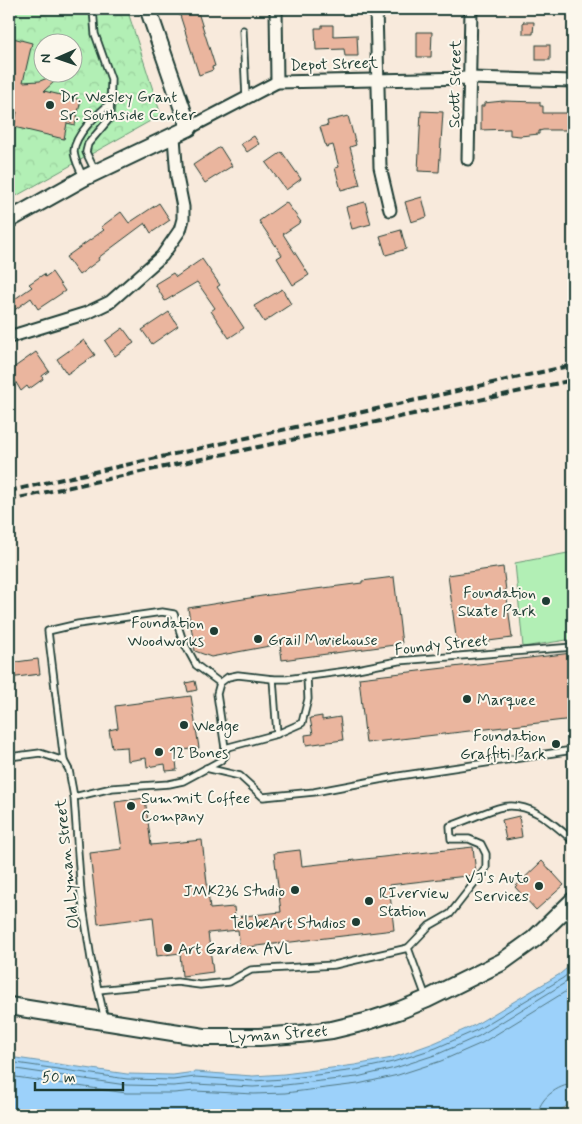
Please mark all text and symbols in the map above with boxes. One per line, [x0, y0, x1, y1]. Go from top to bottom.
north arrow [32, 32, 82, 82]
street label: Scott Street [444, 39, 467, 128]
street label: Depot Street [290, 52, 379, 77]
text: N [37, 53, 55, 63]
place label: Dr. Wesley Grant Sr. Southside Center [60, 87, 196, 126]
marker: Dr. Wesley Grant Sr. Southside Center [44, 99, 56, 111]
place label: Foundation Skate Park [458, 583, 536, 622]
marker: Foundation Skate Park [540, 595, 552, 607]
place label: Foundation Woodworks [128, 613, 204, 652]
marker: Foundation Woodworks [208, 625, 220, 637]
place label: Grail Moviehouse [268, 630, 378, 651]
street label: Foundy Street [394, 630, 489, 661]
marker: Grail Moviehouse [252, 633, 264, 645]
place label: Marquee [477, 690, 536, 711]
marker: Marquee [461, 693, 473, 705]
place label: Wedge [194, 716, 239, 738]
marker: Wedge [178, 719, 190, 731]
place label: Foundation Graffiti Park [460, 726, 546, 765]
marker: Foundation Graffiti Park [550, 738, 562, 750]
place label: 12 Bones [169, 743, 228, 764]
marker: 12 Bones [153, 746, 165, 758]
place label: Summit Coffee Company [141, 788, 250, 827]
street label: Old Lyman Street [50, 797, 85, 930]
marker: Summit Coffee Company [125, 800, 137, 812]
place label: VJ's Auto Services [465, 868, 529, 907]
marker: VJ's Auto Services [533, 880, 545, 892]
place label: JMK236 Studio [183, 881, 285, 902]
place label: RIverview Station [379, 883, 449, 922]
marker: JMK236 Studio [289, 884, 301, 896]
marker: RIverview Station [363, 895, 375, 907]
place label: TebbeArt Studios [230, 913, 346, 934]
marker: TebbeArt Studios [350, 916, 362, 928]
place label: Art Garden AVL [178, 939, 293, 960]
marker: Art Garden AVL [162, 942, 174, 954]
street label: Lyman Street [228, 1021, 328, 1048]
scale bar [35, 1059, 122, 1091]
text: 50 m [42, 1068, 76, 1088]

